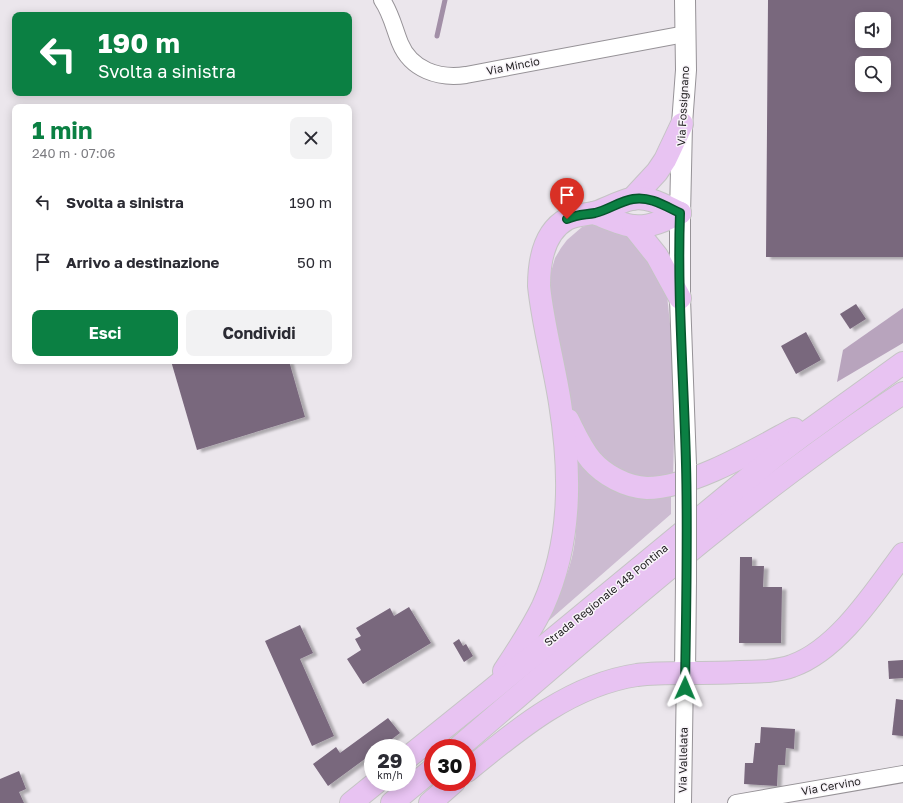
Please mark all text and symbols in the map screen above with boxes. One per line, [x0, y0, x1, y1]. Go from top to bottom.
map controls [855, 12, 891, 92]
button: sound [855, 12, 891, 48]
text: 190 m [98, 26, 180, 59]
icon: left [32, 28, 84, 80]
street label: Via Mincio [485, 54, 541, 77]
button: search [855, 56, 891, 92]
text: Svolta a sinistra [98, 60, 236, 82]
street label: Via Fossignano [674, 65, 691, 146]
text: 1 min [32, 115, 92, 144]
button: close [290, 117, 332, 159]
text: 240 m · 07:06 [32, 145, 115, 161]
pin [550, 178, 584, 219]
icon: arrive [556, 184, 578, 206]
icon: left [32, 191, 54, 213]
text: Svolta a sinistra [66, 193, 184, 211]
text: 190 m [289, 193, 332, 211]
icon: arrive [32, 251, 54, 273]
text: Arrivo a destinazione [66, 253, 219, 271]
text: 50 m [297, 253, 332, 271]
button: Esci [32, 310, 178, 356]
button: Condividi [186, 310, 332, 356]
street label: Strada Regionale 148 Pontina [541, 541, 670, 648]
position arrow [664, 667, 706, 709]
street label: Via Vallelata [675, 727, 690, 793]
speed limit sign: 30 [424, 739, 476, 791]
text: 29 [378, 748, 402, 772]
text: km/h [377, 769, 403, 781]
street label: Via Cervino [800, 774, 862, 797]

